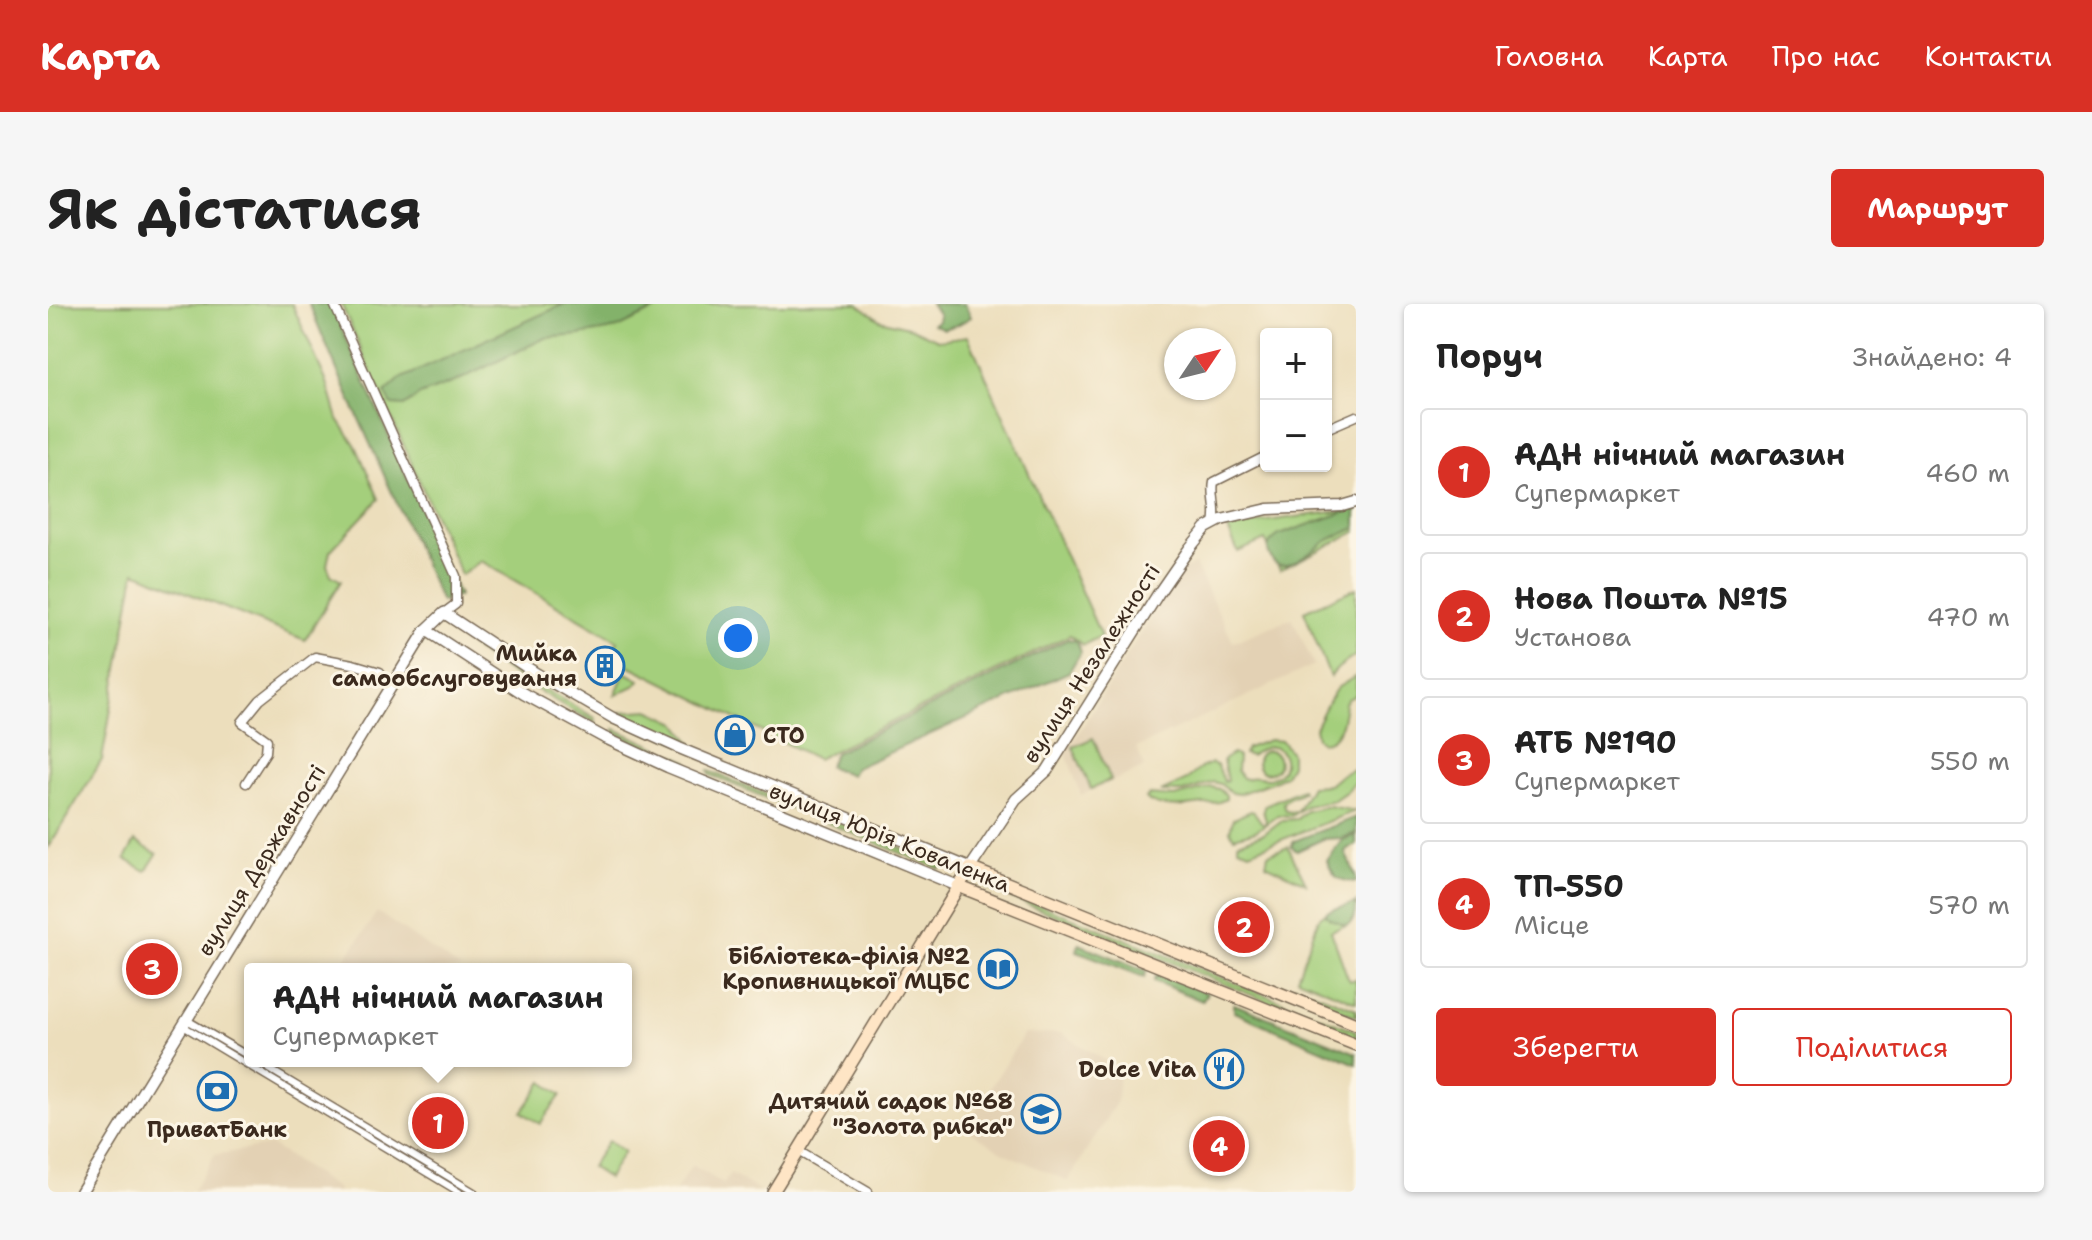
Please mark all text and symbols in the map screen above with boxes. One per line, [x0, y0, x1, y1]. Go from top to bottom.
text: Карта [40, 31, 160, 82]
text: Головна [1494, 37, 1604, 75]
text: Карта [1648, 37, 1728, 75]
text: Про нас [1772, 37, 1880, 75]
text: Контакти [1924, 37, 2052, 75]
button: Маршрут [1831, 169, 2044, 247]
text: Як дістатися [48, 171, 422, 246]
north arrow [1164, 328, 1236, 400]
map controls [1260, 328, 1332, 472]
button: + [1260, 328, 1332, 400]
text: Поруч [1436, 333, 1543, 379]
text: Знайдено: 4 [1853, 339, 2012, 374]
button: − [1260, 400, 1332, 472]
text: АДН нічний магазин [1514, 434, 1845, 475]
text: 1 [1458, 455, 1470, 490]
text: 460 m [1925, 455, 2010, 490]
text: Супермаркет [1514, 475, 1680, 510]
street label: вулиця Незалежності [1016, 558, 1167, 769]
text: Нова Пошта №15 [1514, 578, 1788, 619]
text: 2 [1455, 599, 1473, 634]
text: 470 m [1927, 599, 2010, 634]
your location [718, 618, 758, 658]
text: Установа [1514, 619, 1631, 654]
place label: Мийка самообслуговування [332, 639, 577, 693]
building icon: Мийка самообслуговування [584, 645, 626, 687]
shop icon: СТО [714, 714, 756, 756]
place label: СТО [763, 721, 805, 750]
text: АТБ №190 [1514, 722, 1677, 763]
text: 3 [1455, 743, 1473, 778]
text: 550 m [1930, 743, 2010, 778]
street label: вулиця Державності [191, 759, 332, 962]
text: Супермаркет [1514, 763, 1680, 798]
street label: вулиця Юрія Коваленка [765, 776, 1015, 899]
text: ТП-550 [1514, 866, 1624, 907]
text: 4 [1455, 887, 1473, 922]
text: 570 m [1928, 887, 2010, 922]
pin: 2 [1218, 897, 1270, 957]
text: Місце [1514, 907, 1590, 942]
pin: 3 [126, 939, 178, 999]
place label: Бібліотека-філія №2 Кропивницької МЦБС [722, 942, 970, 996]
library icon: Бібліотека-філія №2 Кропивницької МЦБС [977, 948, 1019, 990]
popup [244, 963, 632, 1067]
text: АДН нічний магазин [272, 977, 604, 1018]
button: Зберегти [1436, 1008, 1716, 1086]
button: Поділитися [1732, 1008, 2012, 1086]
text: Супермаркет [272, 1018, 438, 1053]
restaurant icon: Dolce Vita [1203, 1048, 1245, 1090]
place label: Dolce Vita [1079, 1055, 1196, 1084]
bank icon: ПриватБанк [196, 1070, 238, 1112]
place label: Дитячий садок №68 "Золота рибка" [769, 1087, 1013, 1141]
pin: 1 [412, 1093, 464, 1153]
school or university icon: Дитячий садок №68 "Золота рибка" [1020, 1093, 1062, 1135]
place label: ПриватБанк [147, 1115, 287, 1144]
pin: 4 [1193, 1116, 1245, 1176]

